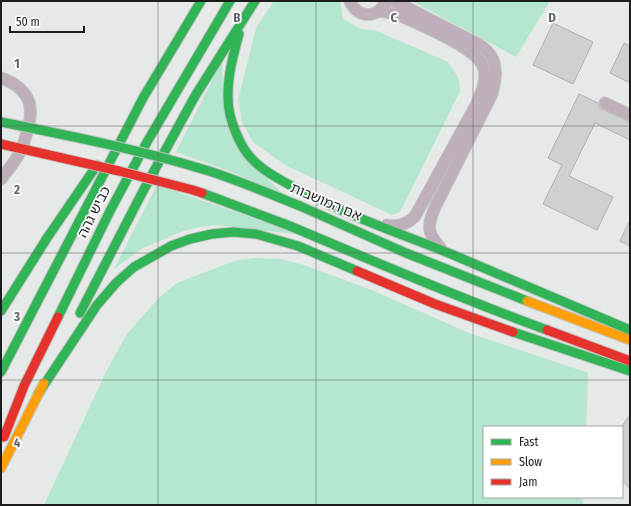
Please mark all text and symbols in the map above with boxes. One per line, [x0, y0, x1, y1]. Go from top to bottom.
scale bar [10, 8, 84, 34]
text: B [233, 10, 241, 25]
text: C [391, 10, 398, 25]
text: D [548, 10, 556, 25]
text: 50 m [16, 15, 40, 29]
text: 1 [14, 56, 20, 71]
street label: אם המושבות [288, 179, 364, 225]
text: 2 [13, 182, 20, 197]
street label: כביש גהה [74, 183, 114, 241]
text: 3 [13, 309, 20, 324]
legend [483, 426, 623, 498]
text: 4 [14, 435, 21, 450]
text: Fast [519, 435, 538, 449]
text: Slow [519, 455, 542, 469]
text: Jam [519, 475, 537, 489]

